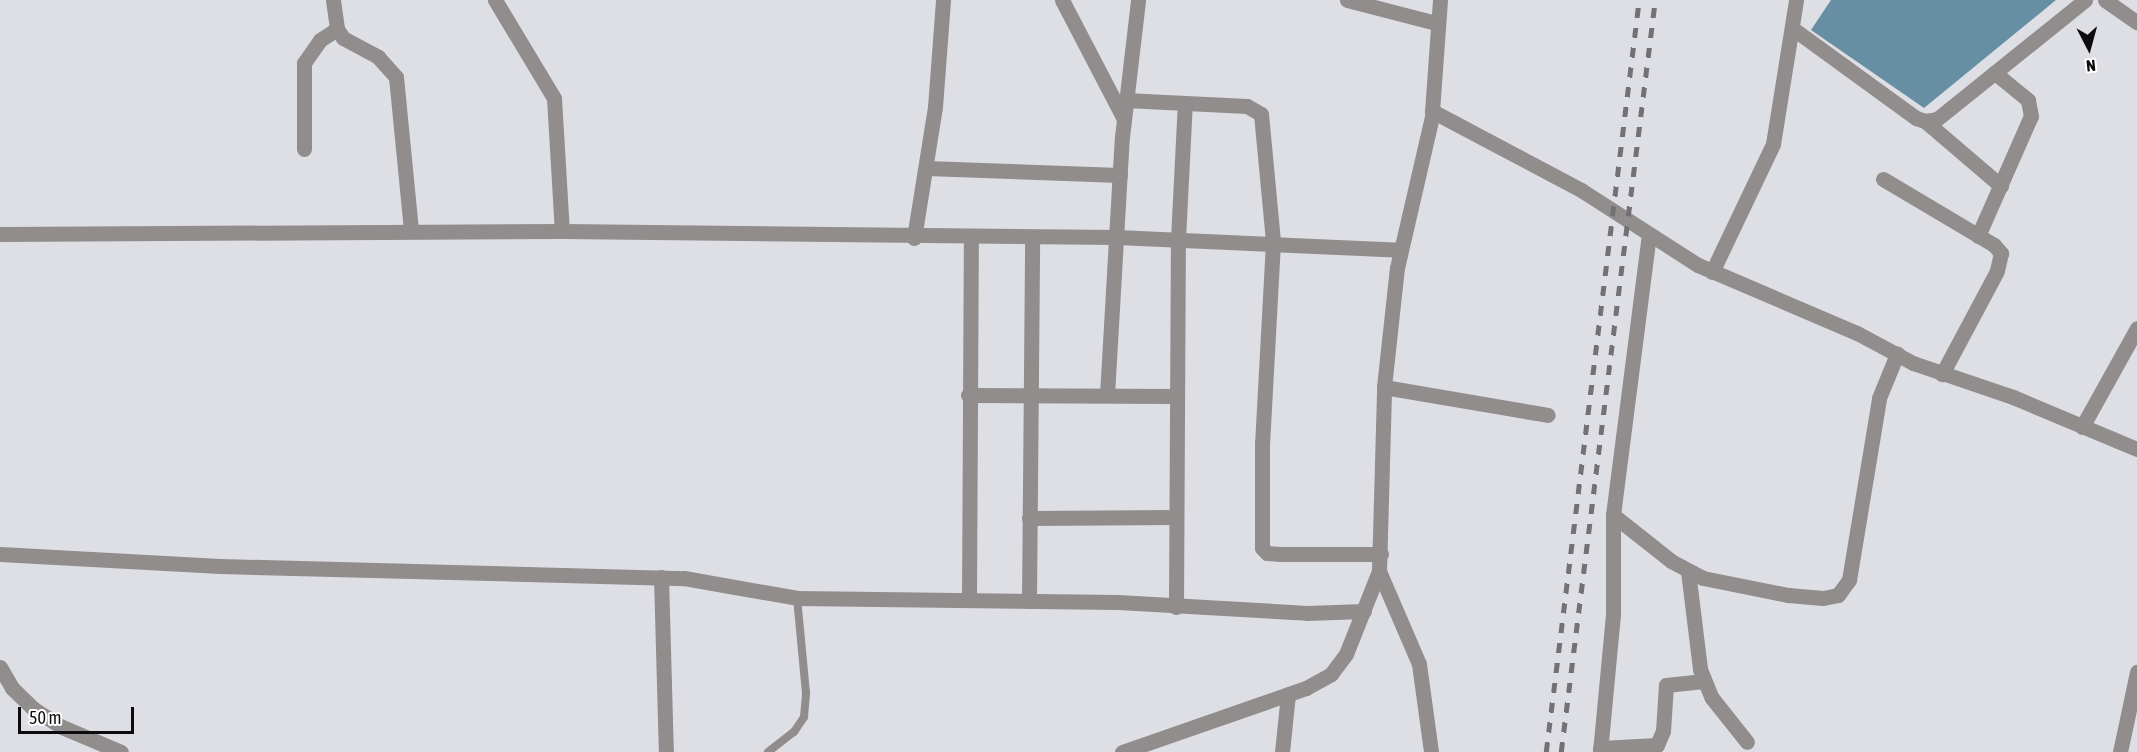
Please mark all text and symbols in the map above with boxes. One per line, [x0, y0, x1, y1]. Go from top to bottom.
north arrow [2059, 18, 2119, 78]
text: N [2085, 56, 2097, 75]
scale bar [21, 695, 136, 733]
text: 50 m [29, 707, 61, 728]

